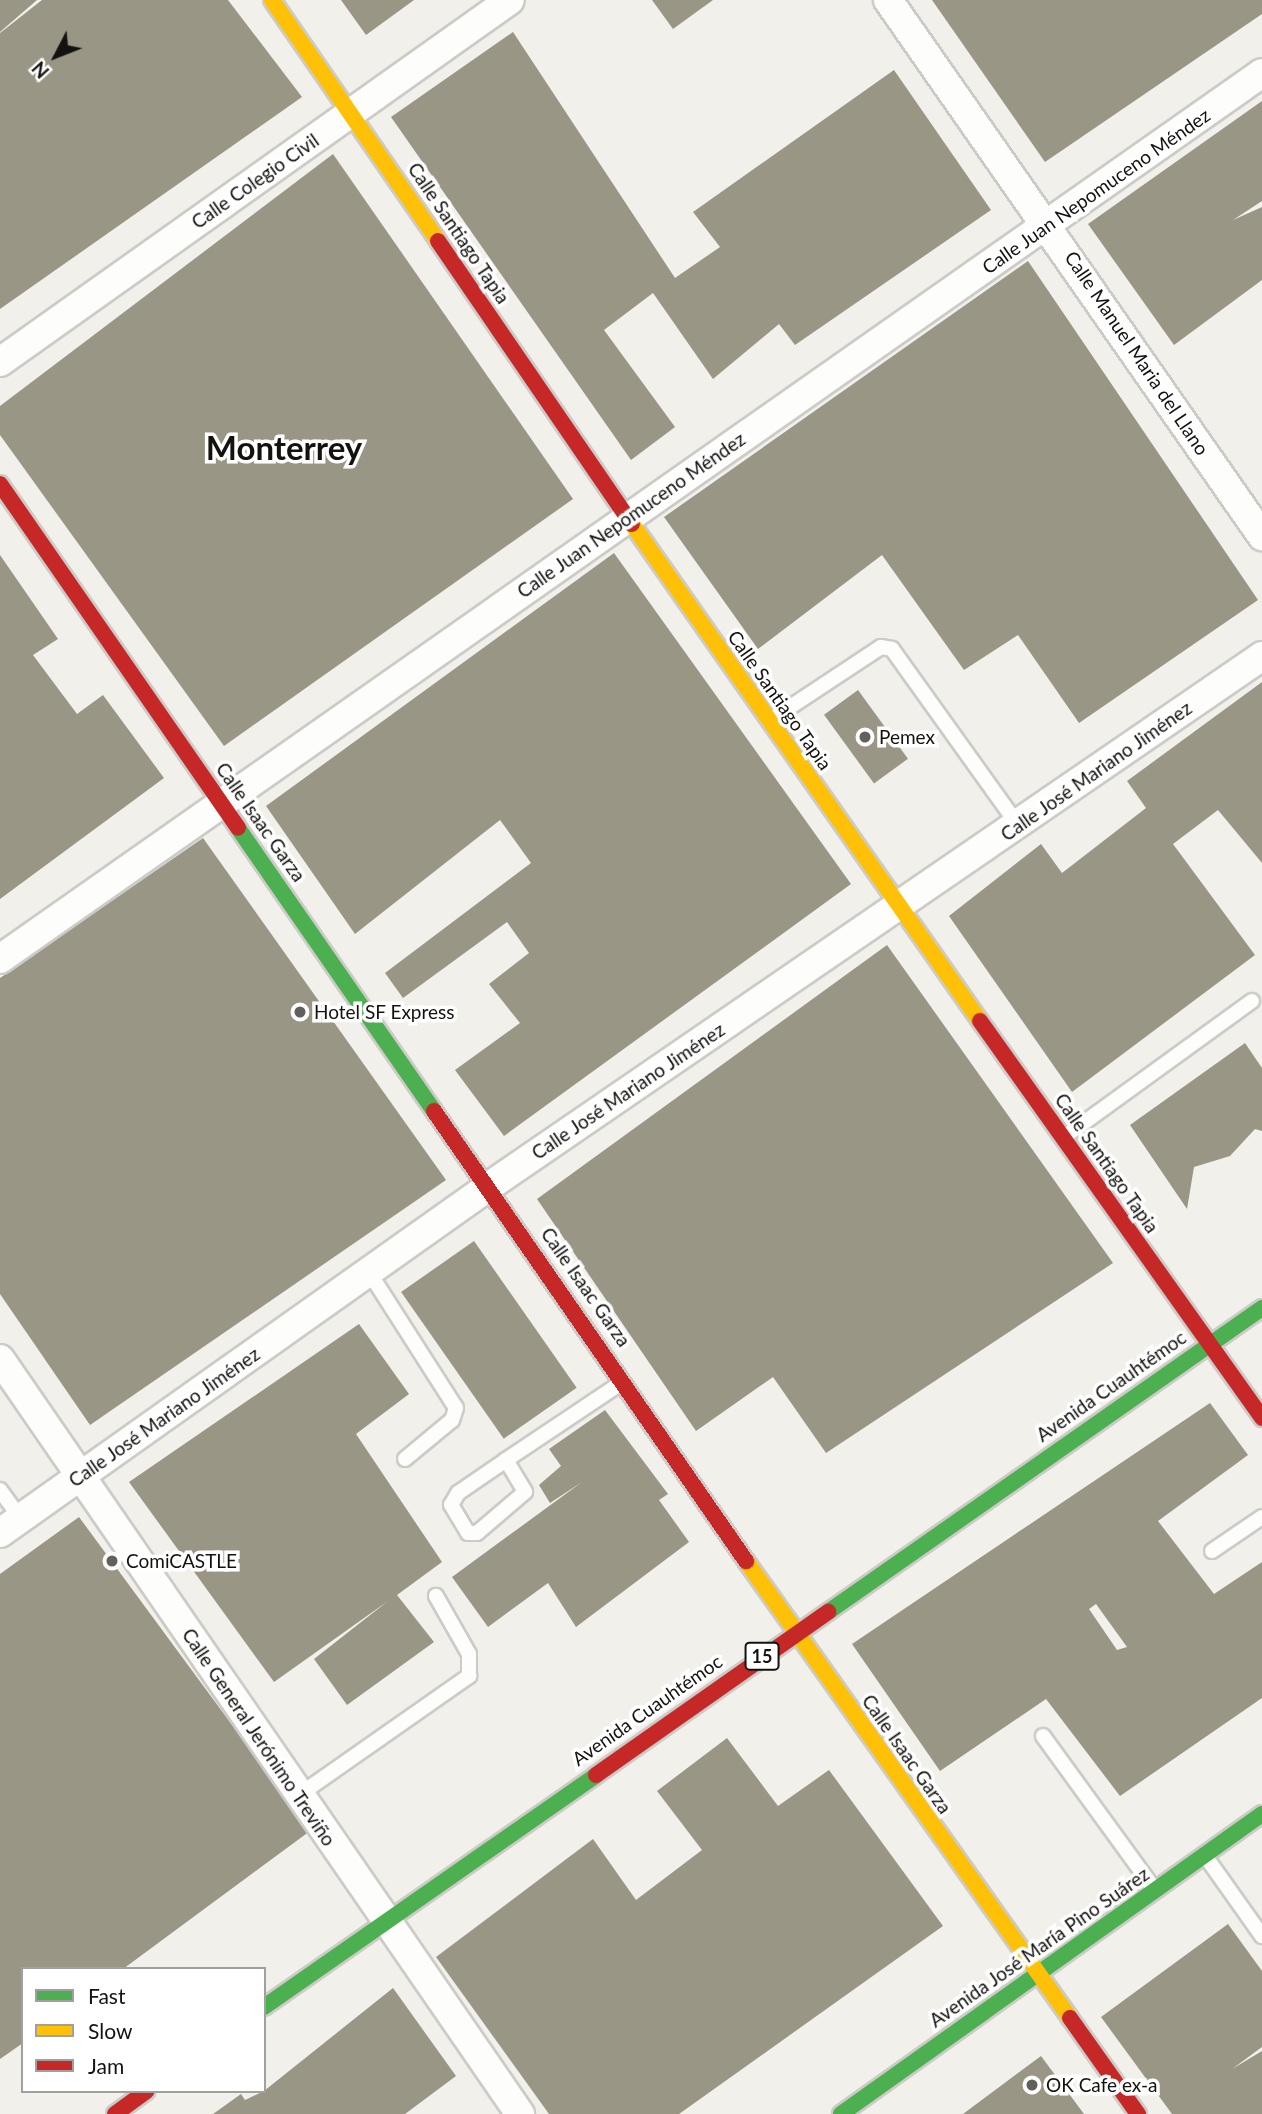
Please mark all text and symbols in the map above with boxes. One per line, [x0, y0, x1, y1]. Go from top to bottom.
north arrow [21, 21, 91, 91]
text: N [27, 57, 53, 84]
street label: Calle Juan Nepomuceno Méndez [977, 103, 1215, 279]
street label: Calle Colegio Civil [187, 129, 323, 233]
street label: Calle Santiago Tapia [403, 158, 515, 308]
street label: Calle Manuel Maria del Llano [1060, 247, 1214, 459]
street label: Calle Juan Nepomuceno Méndez [512, 427, 750, 603]
district label: Monterrey [206, 428, 362, 468]
street label: Calle Santiago Tapia [723, 626, 837, 774]
street label: Calle José Mariano Jiménez [996, 696, 1196, 846]
place label: Pemex [879, 726, 935, 748]
marker: Pemex [857, 729, 873, 745]
street label: Calle Isaac Garza [211, 758, 311, 886]
place label: Hotel SF Express [314, 1001, 455, 1023]
marker: Hotel SF Express [292, 1004, 308, 1020]
street label: Calle José Mariano Jiménez [527, 1018, 729, 1164]
street label: Calle Santiago Tapia [1050, 1089, 1164, 1237]
street label: Calle Isaac Garza [536, 1223, 636, 1351]
street label: Avenida Cuauhtémoc [1032, 1326, 1190, 1446]
street label: Calle José Mariano Jiménez [64, 1342, 264, 1492]
place label: ComiCASTLE [126, 1550, 237, 1572]
marker: ComiCASTLE [104, 1553, 120, 1569]
street label: Calle General Jerónimo Treviño [177, 1623, 341, 1851]
road number: 15 [744, 1642, 780, 1671]
street label: Avenida Cuauhtémoc [568, 1650, 726, 1770]
street label: Calle Isaac Garza [857, 1690, 957, 1818]
street label: Avenida José María Pino Suárez [925, 1862, 1153, 2032]
legend [21, 1967, 266, 2093]
text: Fast [88, 1983, 125, 2008]
text: Slow [88, 2018, 132, 2043]
text: Jam [88, 2053, 124, 2078]
place label: OK Cafe ex-a [1046, 2074, 1157, 2096]
marker: OK Cafe ex-a [1024, 2077, 1040, 2093]

